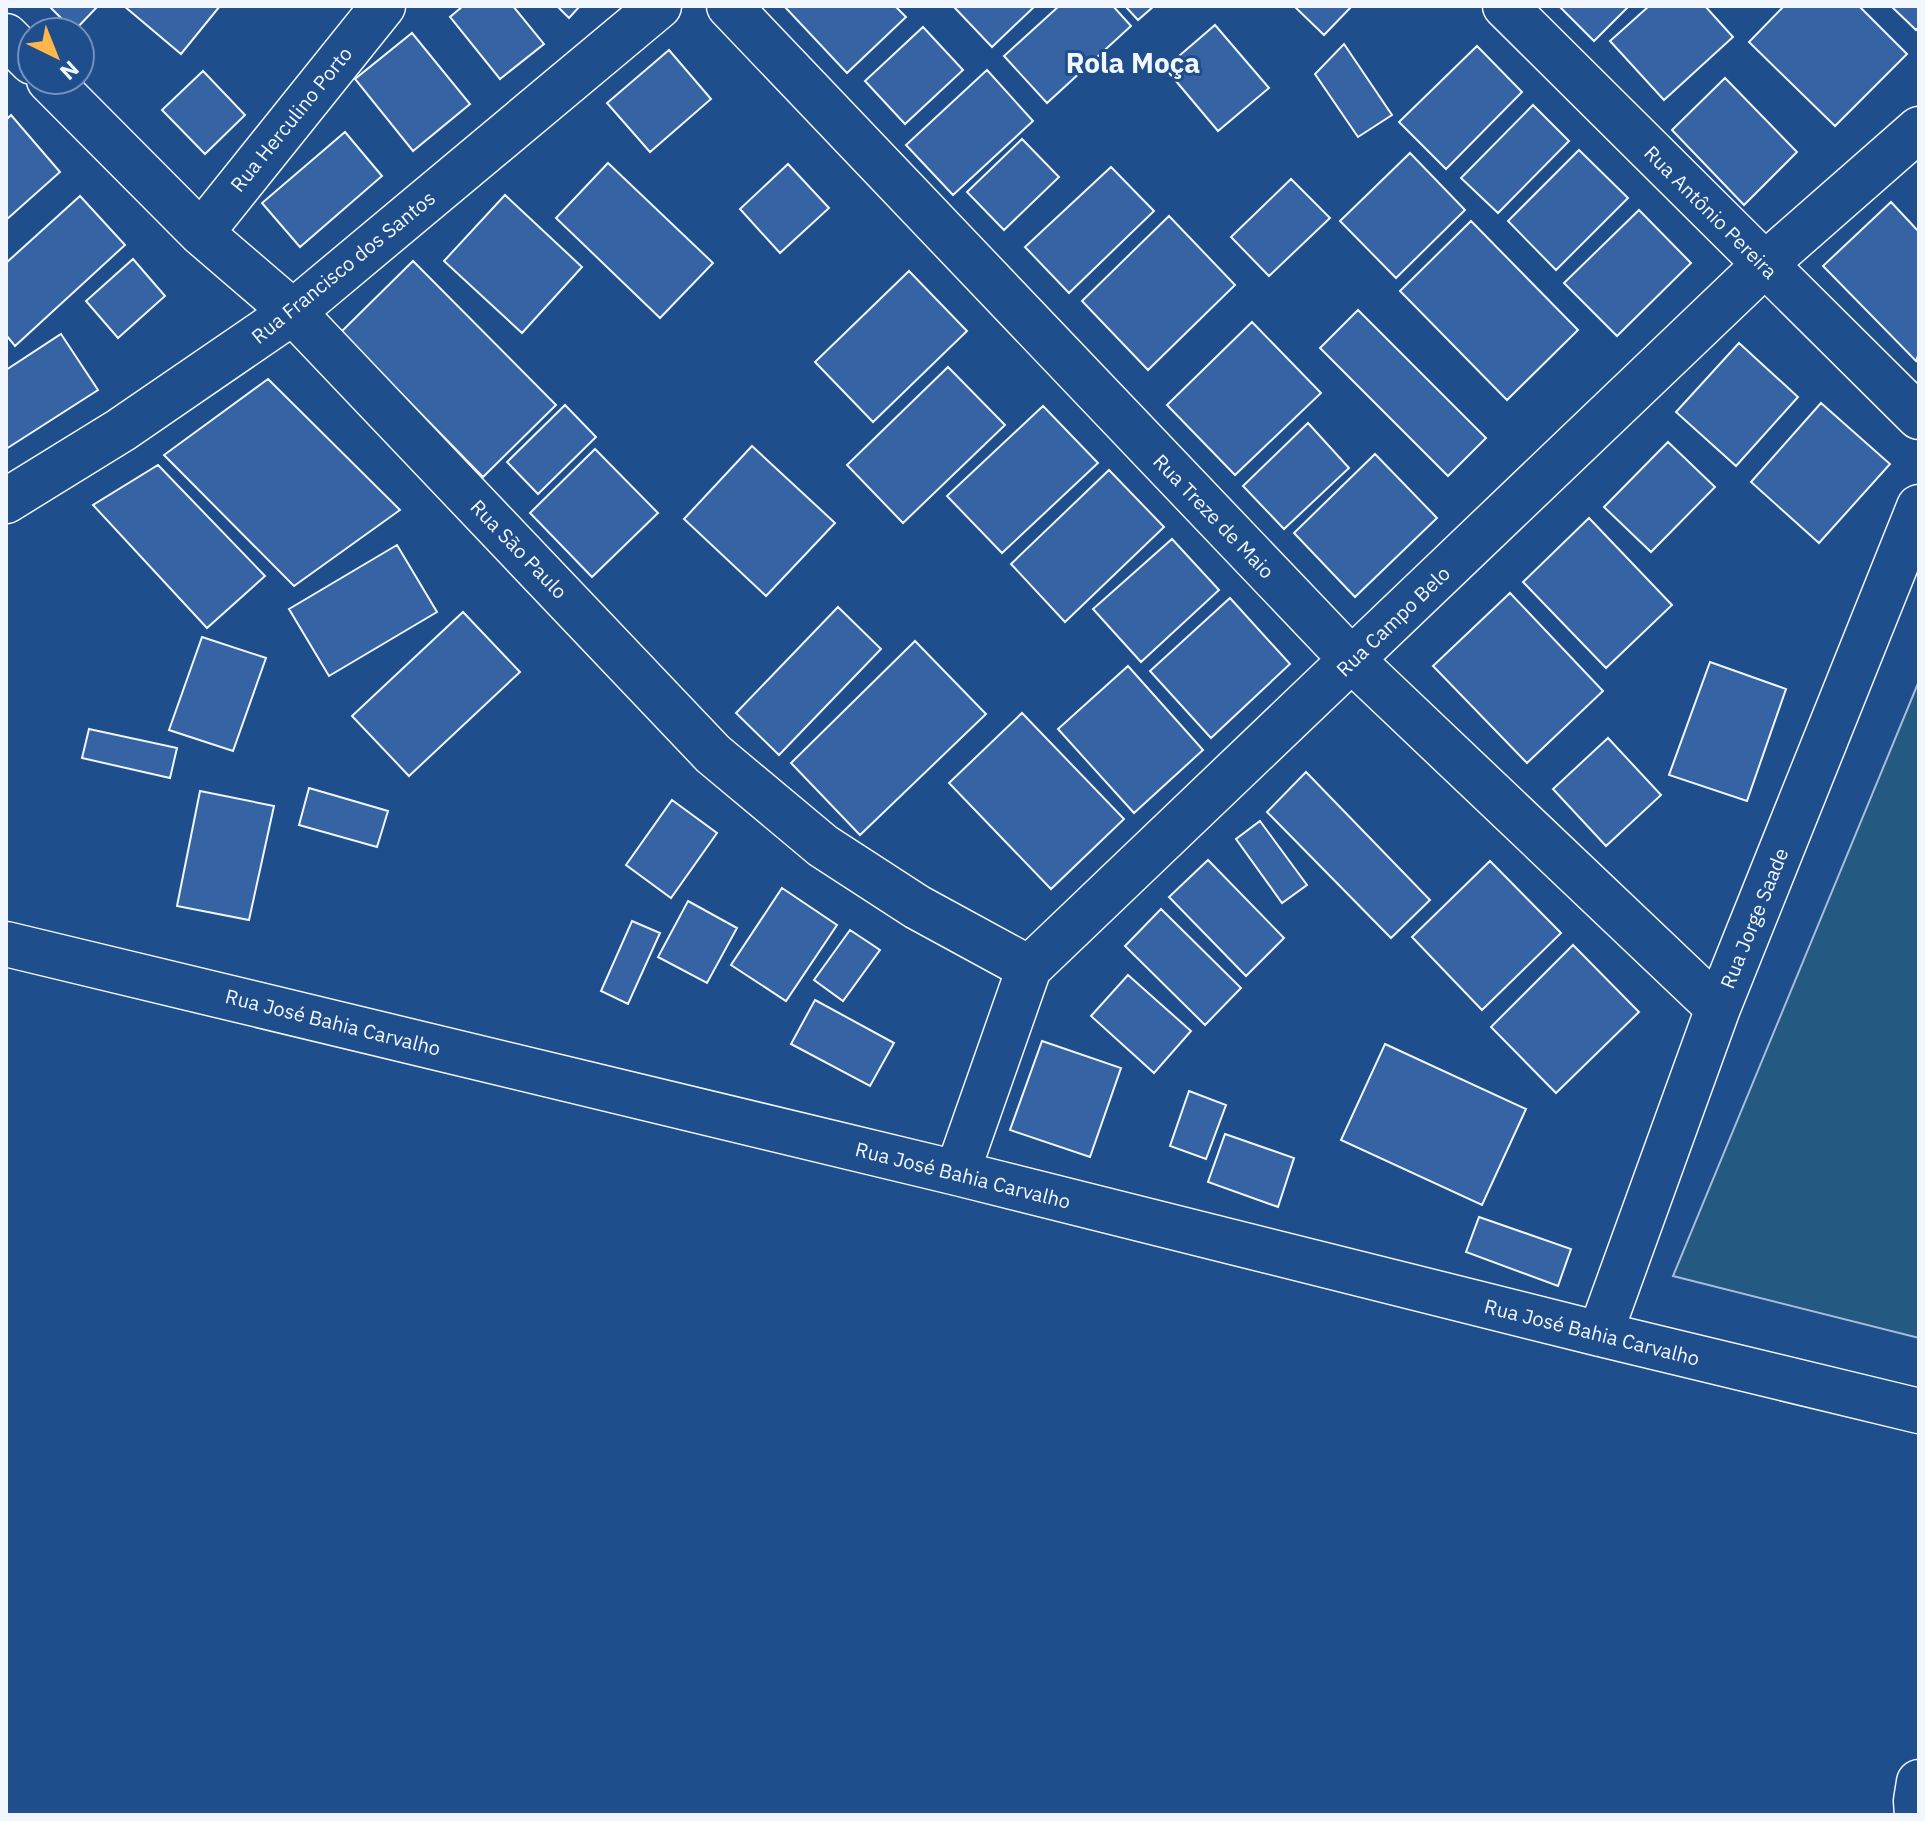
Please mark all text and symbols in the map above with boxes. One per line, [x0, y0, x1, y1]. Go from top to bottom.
north arrow [16, 16, 96, 96]
street label: Rua Herculino Porto [224, 41, 358, 197]
district label: Rola Moça [1066, 44, 1200, 81]
text: N [54, 55, 86, 87]
street label: Rua Antônio Pereira [1639, 140, 1784, 285]
street label: Rua Francisco dos Santos [245, 184, 441, 350]
street label: Rua Treze de Maio [1148, 448, 1280, 584]
street label: Rua São Paulo [465, 493, 573, 605]
street label: Rua Campo Belo [1330, 560, 1456, 682]
street label: Rua Jorge Saade [1713, 844, 1795, 992]
street label: Rua José Bahia Carvalho [223, 982, 443, 1062]
street label: Rua José Bahia Carvalho [853, 1135, 1073, 1215]
street label: Rua José Bahia Carvalho [1482, 1292, 1702, 1372]

